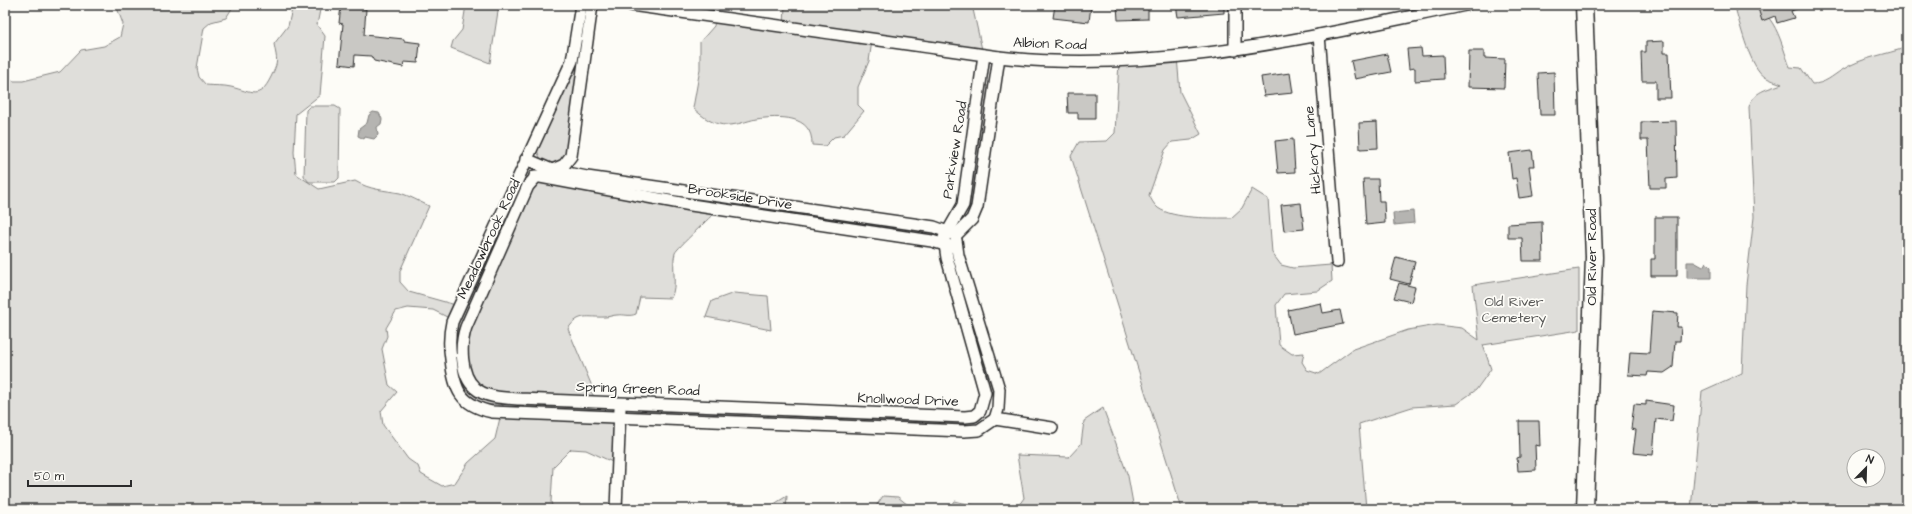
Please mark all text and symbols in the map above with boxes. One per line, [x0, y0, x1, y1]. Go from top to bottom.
street label: Albion Road [1013, 33, 1087, 55]
street label: Parkview Road [937, 100, 973, 200]
street label: Hickory Lane [1299, 105, 1327, 195]
street label: Meadowbrook Road [452, 176, 526, 302]
street label: Brookside Drive [686, 179, 794, 215]
street label: Old River Road [1582, 209, 1602, 305]
park label: Old River Cemetery [1482, 292, 1547, 328]
street label: Spring Green Road [576, 377, 700, 401]
street label: Knollwood Drive [857, 388, 959, 412]
north arrow [1846, 448, 1886, 488]
text: N [1864, 451, 1876, 468]
scale bar [28, 462, 131, 488]
text: 50 m [34, 468, 65, 485]

